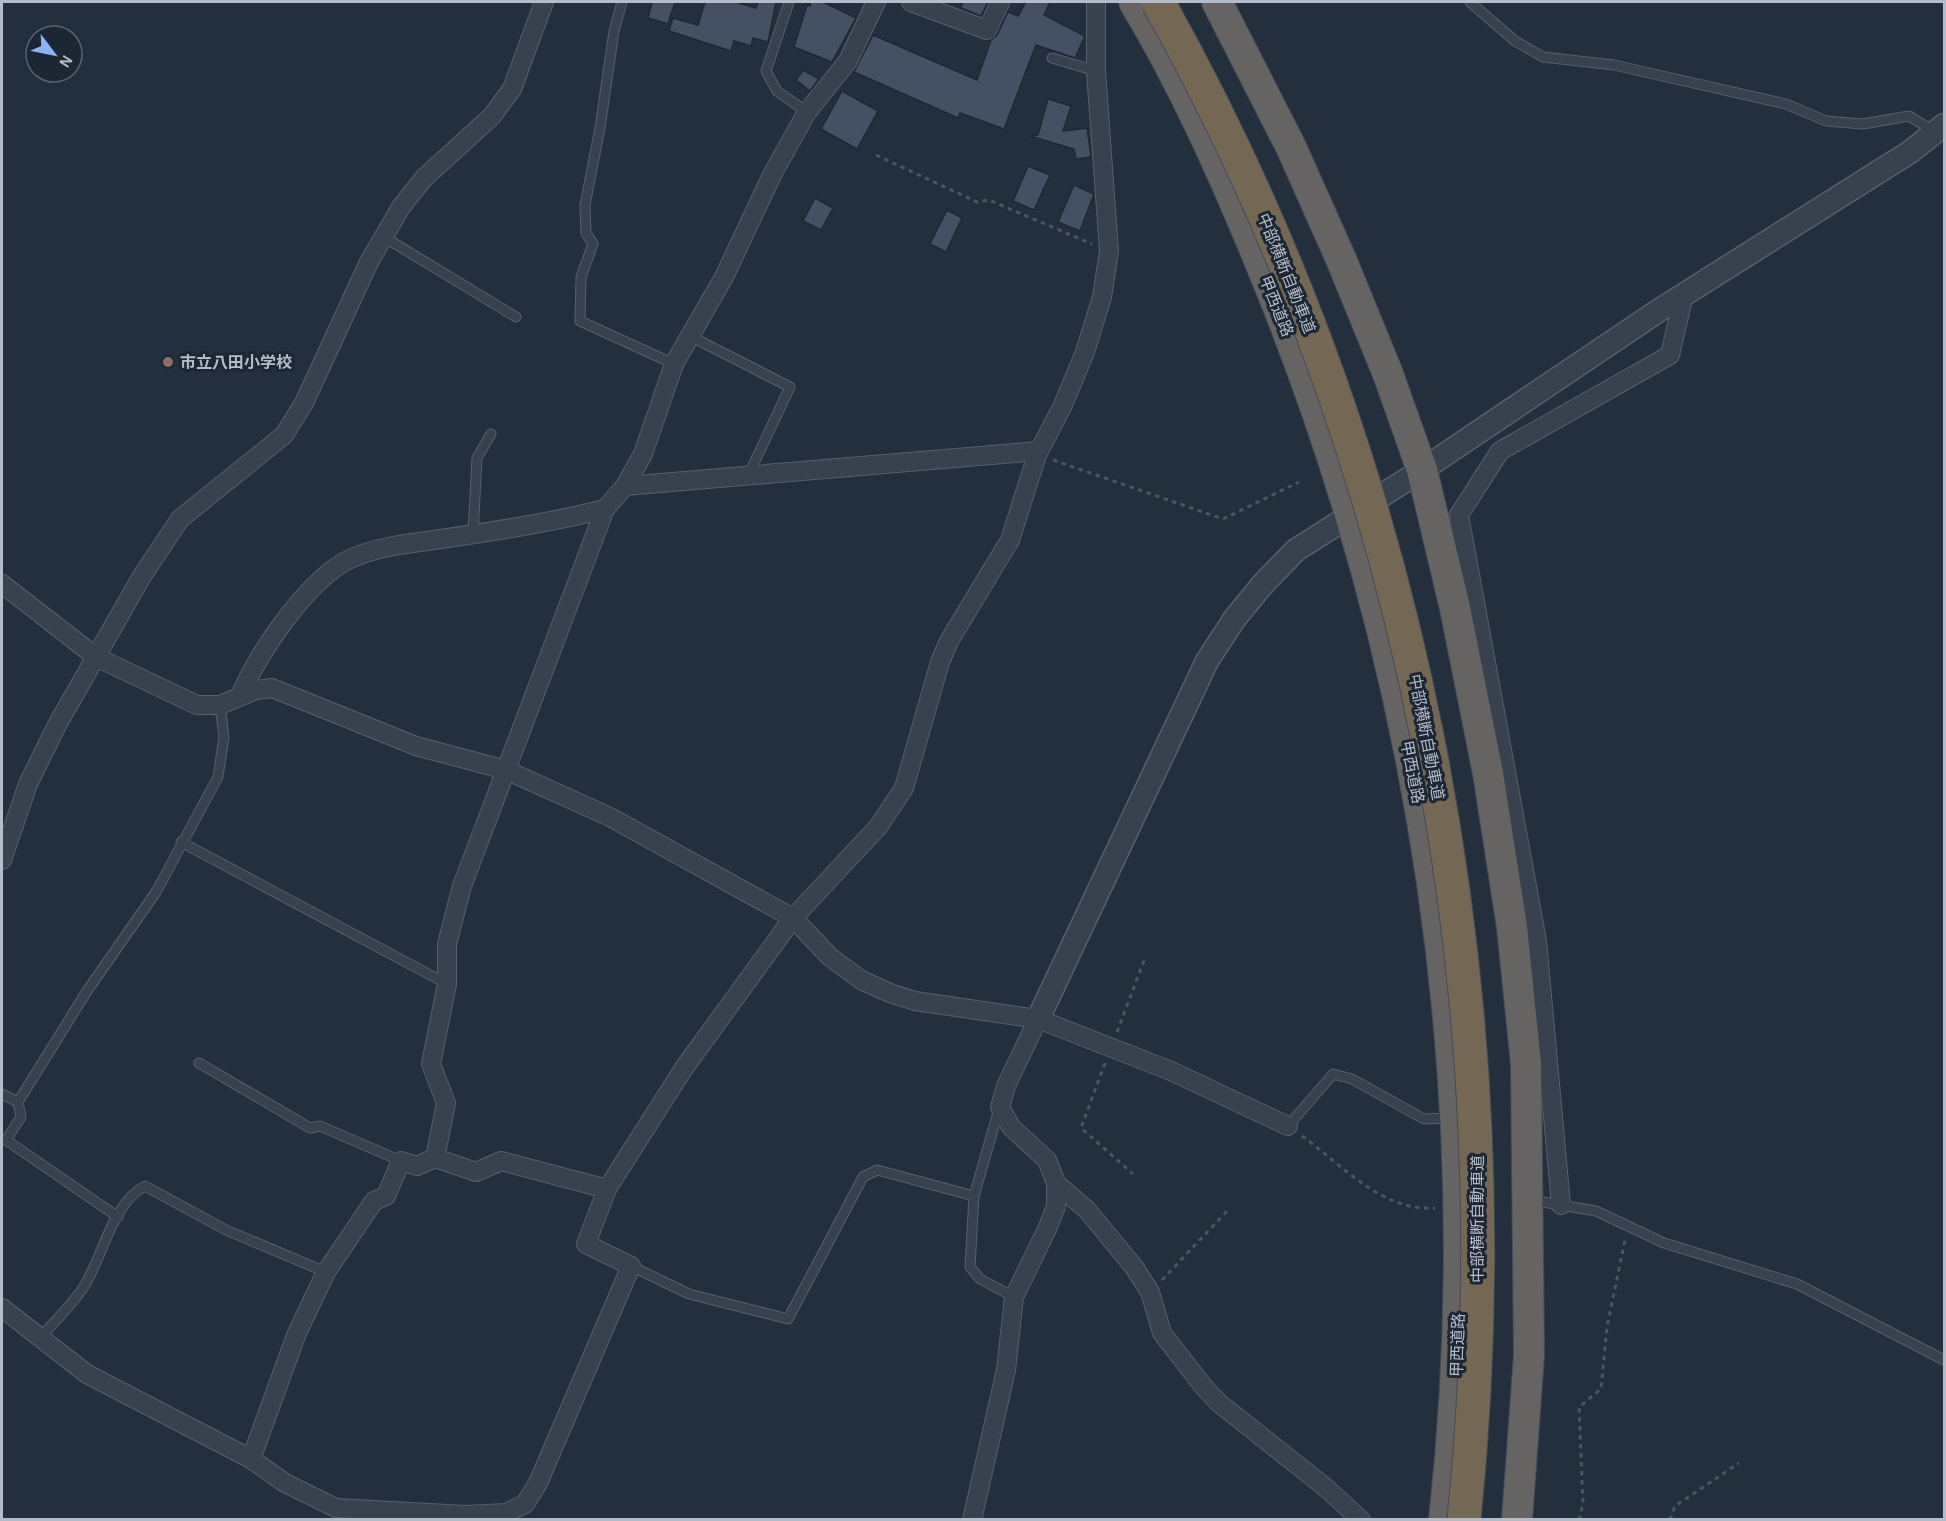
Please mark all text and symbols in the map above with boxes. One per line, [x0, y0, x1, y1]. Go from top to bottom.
north arrow [24, 24, 84, 84]
text: N [56, 52, 76, 70]
street label: 中部横断自動車道 [1255, 211, 1318, 336]
street label: 甲西道路 [1257, 273, 1296, 339]
place label: 市立八田小学校 [180, 354, 292, 371]
marker: 市立八田小学校 [161, 355, 175, 369]
street label: 中部横断自動車道 [1406, 673, 1447, 802]
street label: 甲西道路 [1398, 739, 1427, 805]
street label: 中部横断自動車道 [1469, 1155, 1486, 1283]
street label: 甲西道路 [1448, 1313, 1467, 1377]

